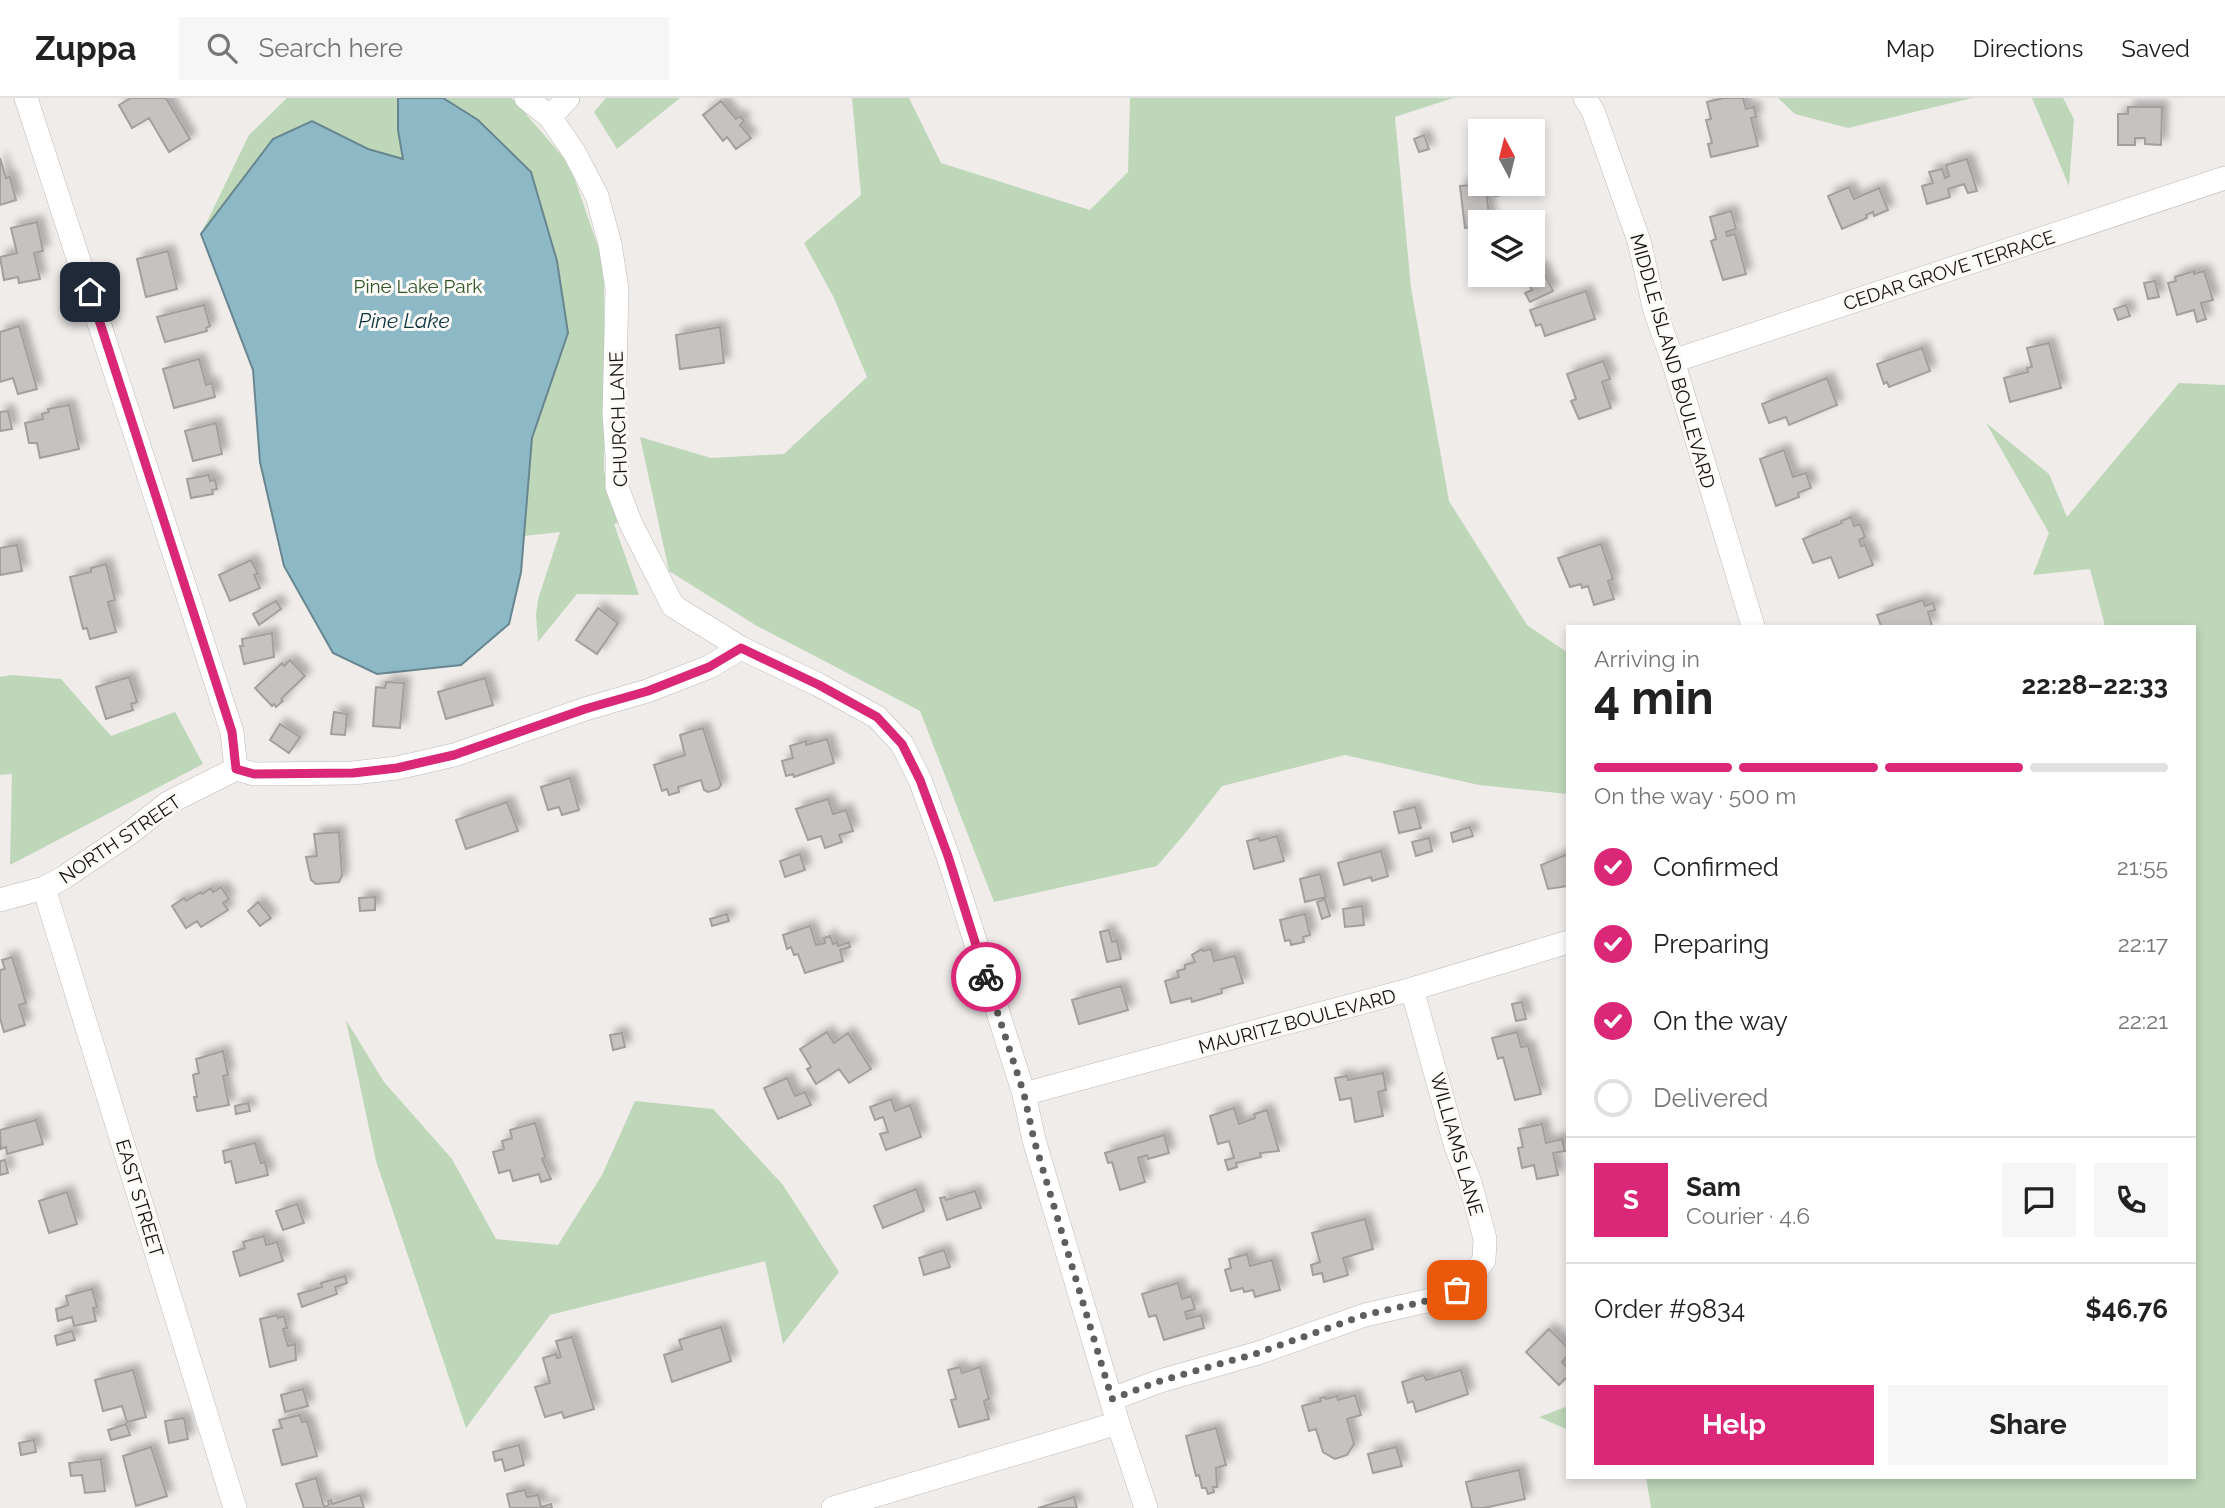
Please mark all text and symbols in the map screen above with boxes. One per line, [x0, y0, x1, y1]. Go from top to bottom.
search box [179, 17, 669, 80]
text: Zuppa [35, 29, 137, 68]
icon: search [203, 29, 241, 67]
text: Search here [259, 33, 403, 63]
text: Map [1886, 34, 1935, 63]
text: Directions [1973, 34, 2083, 63]
text: Saved [2121, 34, 2190, 63]
north arrow [1468, 119, 1545, 196]
map controls [1468, 119, 1545, 287]
button: layers [1468, 210, 1545, 287]
street label: CEDAR GROVE TERRACE [1840, 225, 2058, 315]
street label: MIDDLE ISLAND BOULEVARD [1626, 231, 1720, 491]
pin [60, 262, 120, 322]
icon: home [71, 273, 109, 311]
park label: Pine Lake Park [354, 275, 482, 297]
water label: Pine Lake [358, 308, 450, 333]
street label: CHURCH LANE [605, 351, 631, 487]
text: Arriving in [1594, 645, 1700, 672]
text: 22:28–22:33 [2021, 670, 2168, 700]
text: 4 min [1594, 671, 1714, 725]
text: On the way · 500 m [1594, 782, 1797, 809]
street label: NORTH STREET [55, 790, 185, 888]
icon: check [1594, 848, 1632, 886]
text: Confirmed [1653, 852, 1779, 882]
text: 21:55 [2117, 853, 2168, 880]
icon: check [1594, 925, 1632, 963]
text: Preparing [1653, 929, 1769, 959]
text: 22:17 [2118, 930, 2168, 957]
courier [951, 942, 1021, 1012]
icon: bike [967, 958, 1005, 996]
street label: MAURITZ BOULEVARD [1196, 984, 1398, 1058]
icon: check [1594, 1002, 1632, 1040]
text: On the way [1653, 1006, 1788, 1036]
text: 22:21 [2118, 1007, 2168, 1034]
street label: WILLIAMS LANE [1426, 1070, 1488, 1218]
text: Delivered [1653, 1083, 1768, 1113]
street label: EAST STREET [112, 1137, 168, 1260]
button: chat [2002, 1163, 2076, 1237]
button: phone [2094, 1163, 2168, 1237]
text: Sam [1686, 1172, 1741, 1202]
text: S [1623, 1185, 1639, 1215]
text: Courier · 4.6 [1686, 1202, 1810, 1229]
pin [1427, 1260, 1487, 1320]
icon: bag [1438, 1271, 1476, 1309]
text: Order #9834 [1594, 1294, 1745, 1324]
text: $46.76 [2085, 1294, 2168, 1324]
button: Help [1594, 1385, 1874, 1465]
button: Share [1888, 1385, 2168, 1465]

